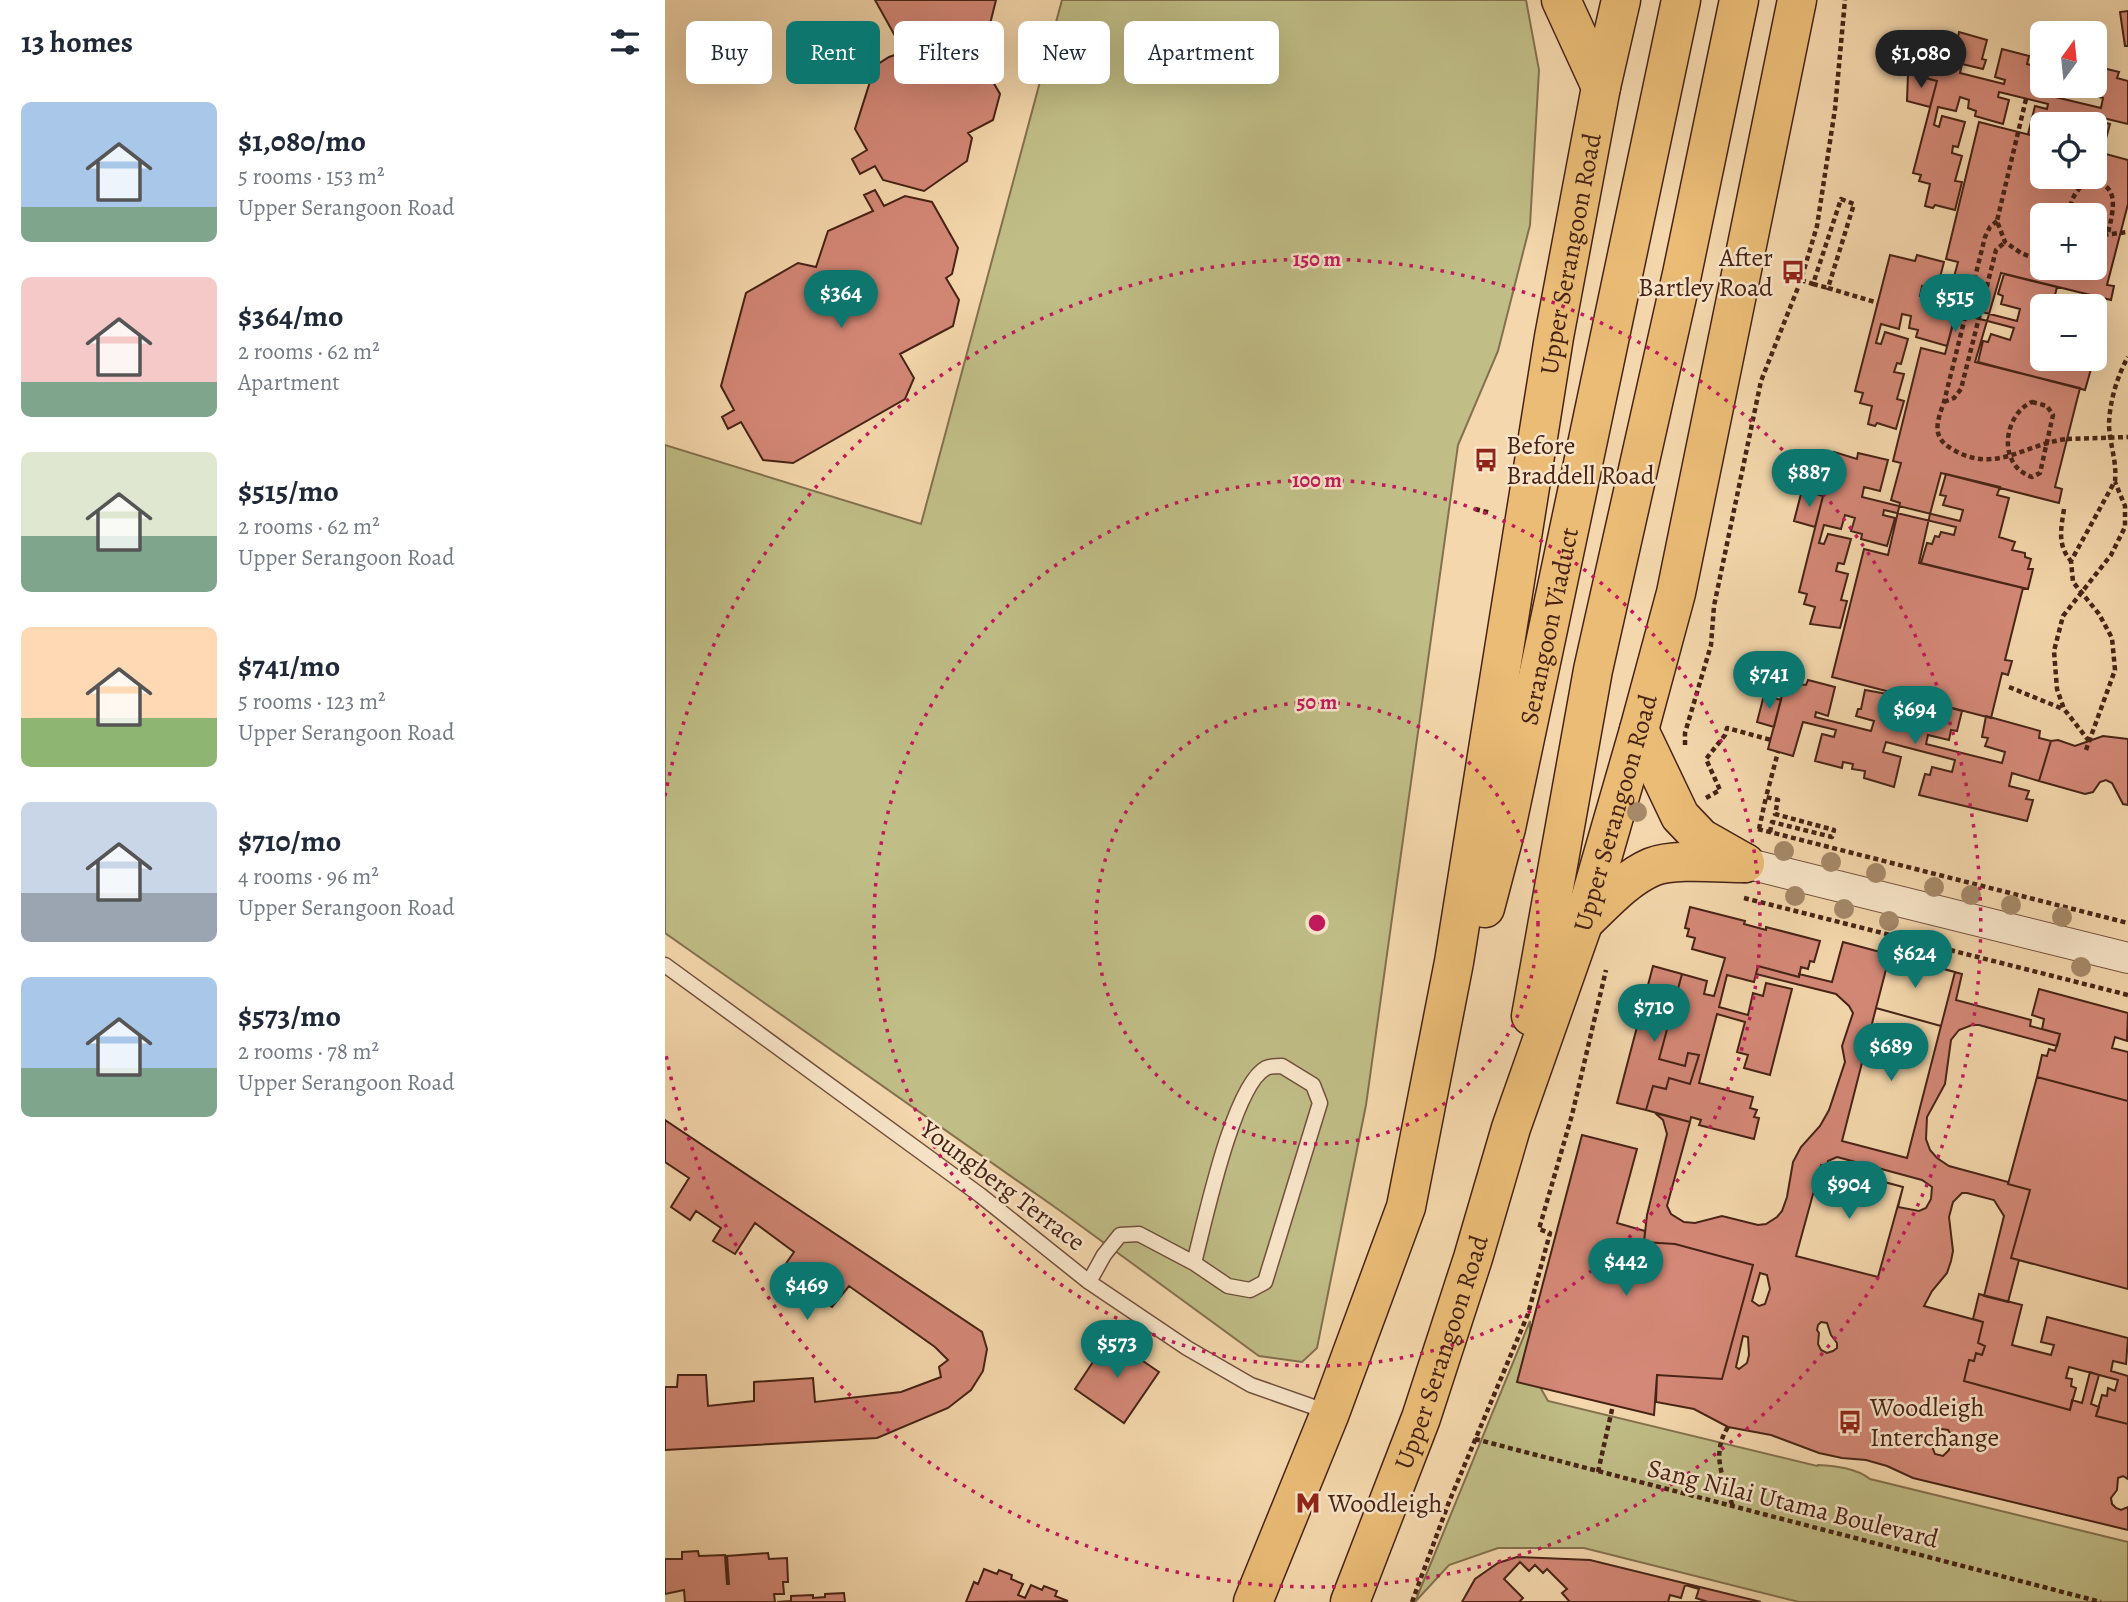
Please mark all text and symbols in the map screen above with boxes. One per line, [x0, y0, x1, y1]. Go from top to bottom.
chip: Buy [686, 21, 772, 84]
chip: Rent [786, 21, 880, 84]
chip: Filters [894, 21, 1004, 84]
chip: New [1018, 21, 1110, 84]
chip: Apartment [1124, 21, 1279, 84]
north arrow [2030, 21, 2107, 98]
map controls [2030, 21, 2107, 371]
text: 13 homes [21, 22, 133, 62]
icon: filters [606, 23, 644, 61]
pin: $1,080 [1864, 31, 1978, 90]
text: $1,080 [1891, 37, 1951, 68]
button: locate [2030, 112, 2107, 189]
text: $1,080/mo [238, 121, 366, 161]
icon: home [77, 130, 161, 214]
street label: Upper Serangoon Road [1531, 130, 1610, 377]
text: 5 rooms · 153 m² [238, 161, 385, 192]
text: Upper Serangoon Road [238, 192, 455, 223]
button: + [2030, 203, 2107, 280]
place label: After Bartley Road [1638, 240, 1773, 305]
text: 150 m [1293, 245, 1342, 273]
bus stop icon: After Bartley Road [1779, 258, 1807, 286]
pin: $364 [800, 270, 882, 330]
pin: $515 [1914, 274, 1996, 334]
text: $364 [820, 277, 862, 308]
text: $515 [1936, 281, 1974, 312]
button: − [2030, 294, 2107, 371]
text: $364/mo [238, 296, 343, 336]
icon: home [77, 305, 161, 389]
text: 2 rooms · 62 m² [238, 336, 380, 367]
text: Apartment [238, 367, 340, 398]
place label: Before Braddell Road [1506, 428, 1655, 493]
bus stop icon: Before Braddell Road [1472, 446, 1500, 474]
pin: $887 [1768, 449, 1850, 509]
text: $887 [1788, 456, 1830, 487]
text: 100 m [1292, 466, 1342, 494]
text: $515/mo [238, 471, 339, 511]
icon: home [77, 480, 161, 564]
text: 2 rooms · 62 m² [238, 511, 380, 542]
street label: Serangoon Viaduct [1511, 524, 1587, 728]
text: Upper Serangoon Road [238, 542, 455, 573]
text: $741/mo [238, 646, 340, 686]
pin: $741 [1728, 652, 1810, 711]
icon: home [77, 655, 161, 739]
text: $741 [1749, 658, 1789, 689]
text: 5 rooms · 123 m² [238, 686, 386, 717]
pin: $694 [1874, 686, 1956, 746]
text: 50 m [1297, 688, 1338, 716]
street label: Upper Serangoon Road [1565, 690, 1666, 935]
text: $694 [1894, 693, 1936, 724]
text: Upper Serangoon Road [238, 717, 455, 748]
text: $710/mo [238, 821, 341, 861]
icon: home [77, 830, 161, 914]
text: 4 rooms · 96 m² [238, 861, 379, 892]
text: Upper Serangoon Road [238, 892, 455, 923]
centre of rings [1305, 911, 1329, 935]
pin: $624 [1874, 930, 1956, 990]
text: $624 [1893, 937, 1937, 968]
pin: $710 [1613, 984, 1695, 1044]
text: $710 [1634, 991, 1674, 1022]
text: $573/mo [238, 996, 341, 1036]
icon: home [77, 1005, 161, 1089]
pin: $689 [1850, 1024, 1932, 1083]
text: $689 [1869, 1030, 1913, 1061]
text: 2 rooms · 78 m² [238, 1036, 379, 1067]
text: Upper Serangoon Road [238, 1067, 455, 1098]
street label: Youngberg Terrace [912, 1111, 1093, 1259]
pin: $904 [1808, 1162, 1890, 1221]
text: $904 [1827, 1168, 1871, 1199]
street label: Upper Serangoon Road [1386, 1231, 1497, 1475]
pin: $442 [1585, 1238, 1667, 1298]
text: $442 [1604, 1245, 1648, 1276]
pin: $469 [766, 1262, 848, 1322]
text: $469 [786, 1269, 828, 1300]
pin: $573 [1076, 1320, 1158, 1380]
text: $573 [1097, 1327, 1137, 1358]
place label: Woodleigh Interchange [1869, 1390, 1999, 1455]
bus stop icon: Woodleigh Interchange [1836, 1408, 1864, 1436]
street label: Sang Nilai Utama Boulevard [1644, 1450, 1942, 1557]
place label: Woodleigh [1327, 1486, 1442, 1521]
metro station icon: Woodleigh [1294, 1489, 1322, 1517]

